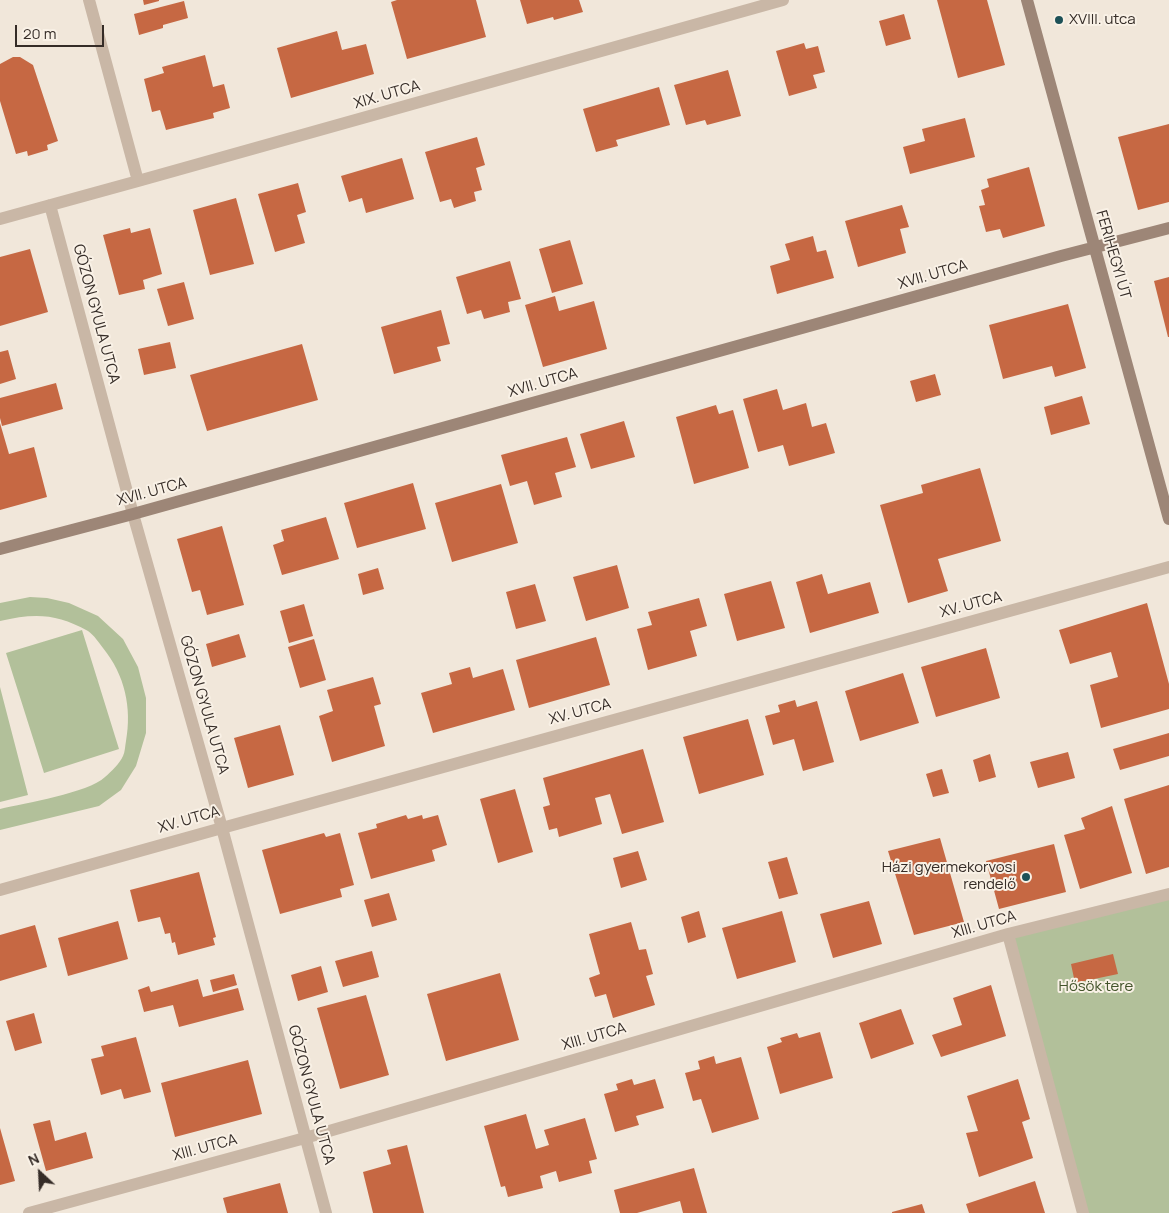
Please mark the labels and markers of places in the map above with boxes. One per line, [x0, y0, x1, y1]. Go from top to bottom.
place label: XVIII. utca [1069, 11, 1136, 29]
marker: XVIII. utca [1053, 14, 1065, 26]
place label: Házi gyermekorvosi rendelő [882, 859, 1016, 894]
marker: Házi gyermekorvosi rendelő [1020, 871, 1032, 883]

